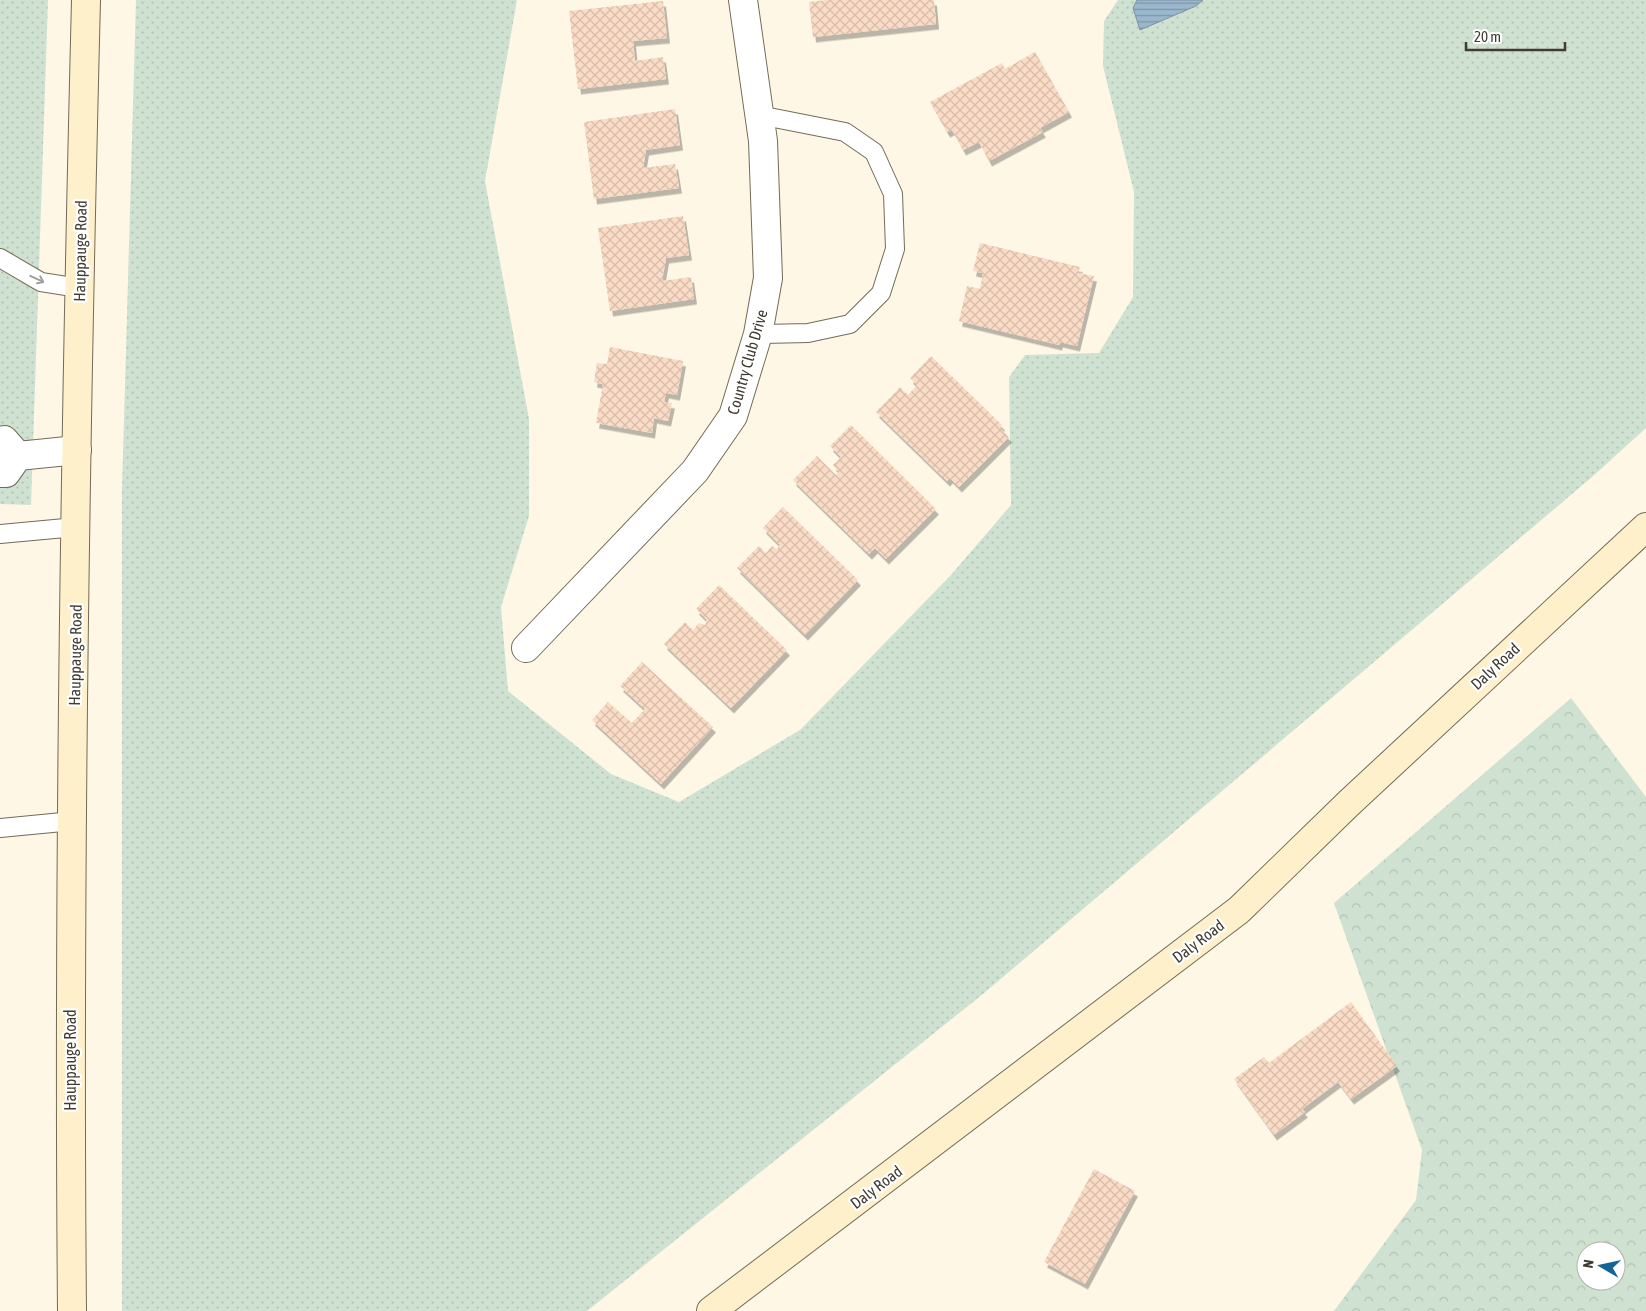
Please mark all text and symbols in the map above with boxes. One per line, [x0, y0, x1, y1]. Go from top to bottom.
scale bar [1466, 20, 1565, 52]
text: 20 m [1474, 28, 1501, 45]
street label: Hauppauge Road [70, 200, 91, 302]
one-way arrow [29, 275, 44, 285]
street label: Country Club Drive [723, 307, 772, 417]
street label: Hauppauge Road [65, 604, 86, 706]
street label: Daly Road [1467, 639, 1524, 694]
street label: Daly Road [1169, 916, 1228, 967]
street label: Hauppauge Road [61, 1009, 80, 1111]
street label: Daly Road [847, 1162, 906, 1213]
north arrow [1576, 1241, 1626, 1291]
text: N [1580, 1259, 1597, 1269]

